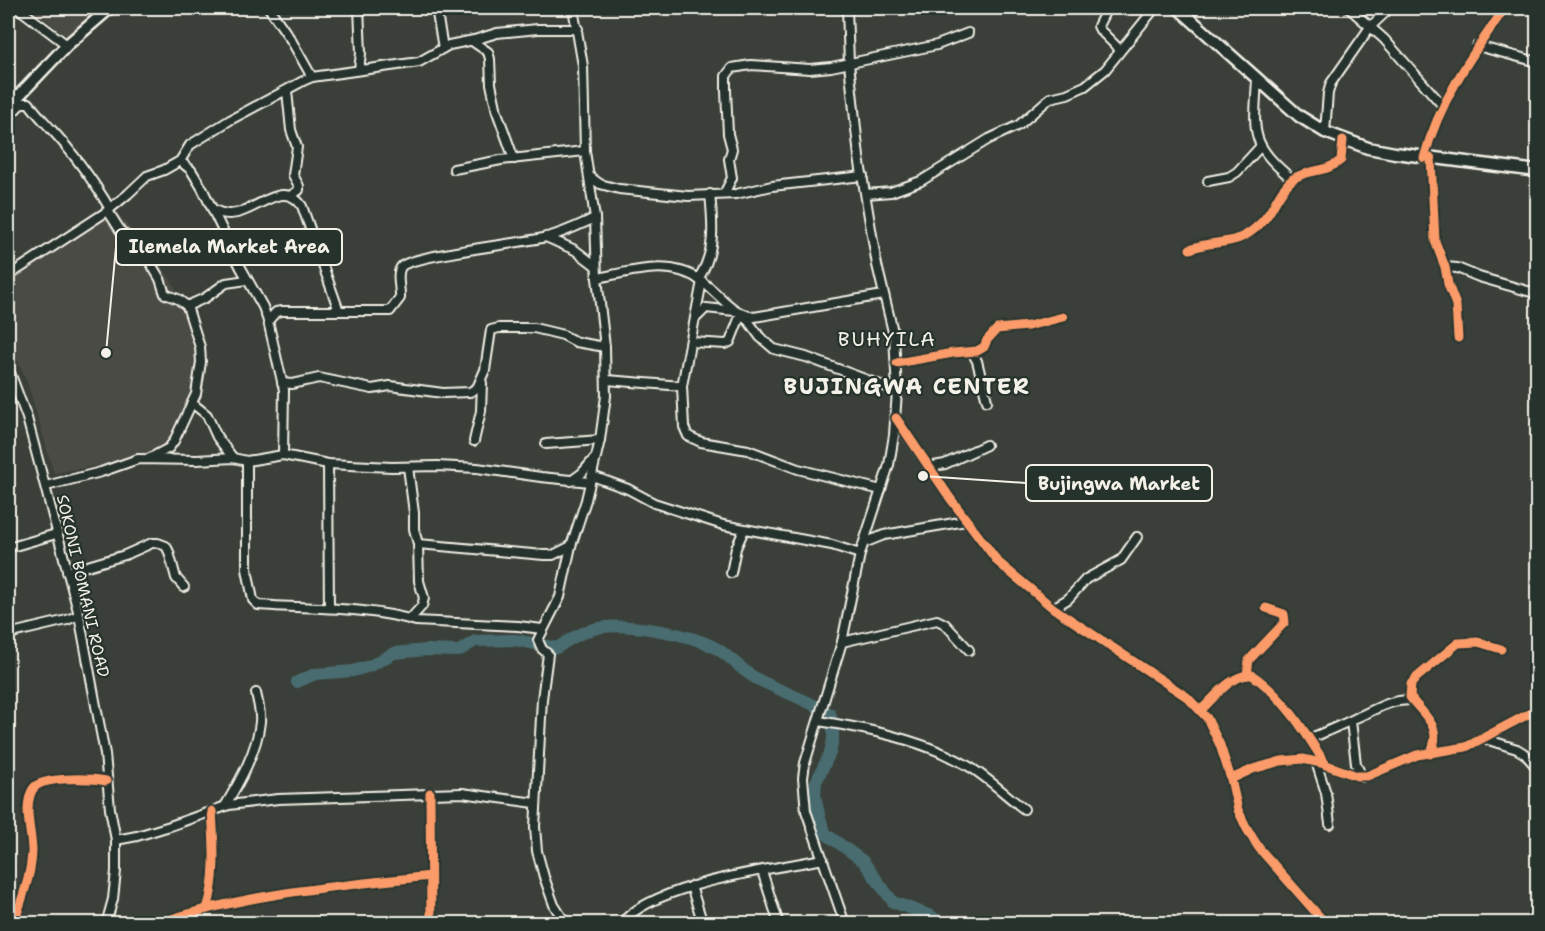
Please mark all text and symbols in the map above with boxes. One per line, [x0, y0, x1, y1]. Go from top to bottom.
callout: Ilemela Market Area [116, 229, 342, 265]
text: Ilemela Market Area [128, 235, 330, 259]
district label: BUHYILA [838, 326, 936, 352]
district label: BUJINGWA CENTER [783, 372, 1031, 401]
callout: Bujingwa Market [1026, 465, 1212, 501]
text: Bujingwa Market [1038, 472, 1200, 496]
street label: SOKONI BOMANI ROAD [52, 493, 114, 679]

